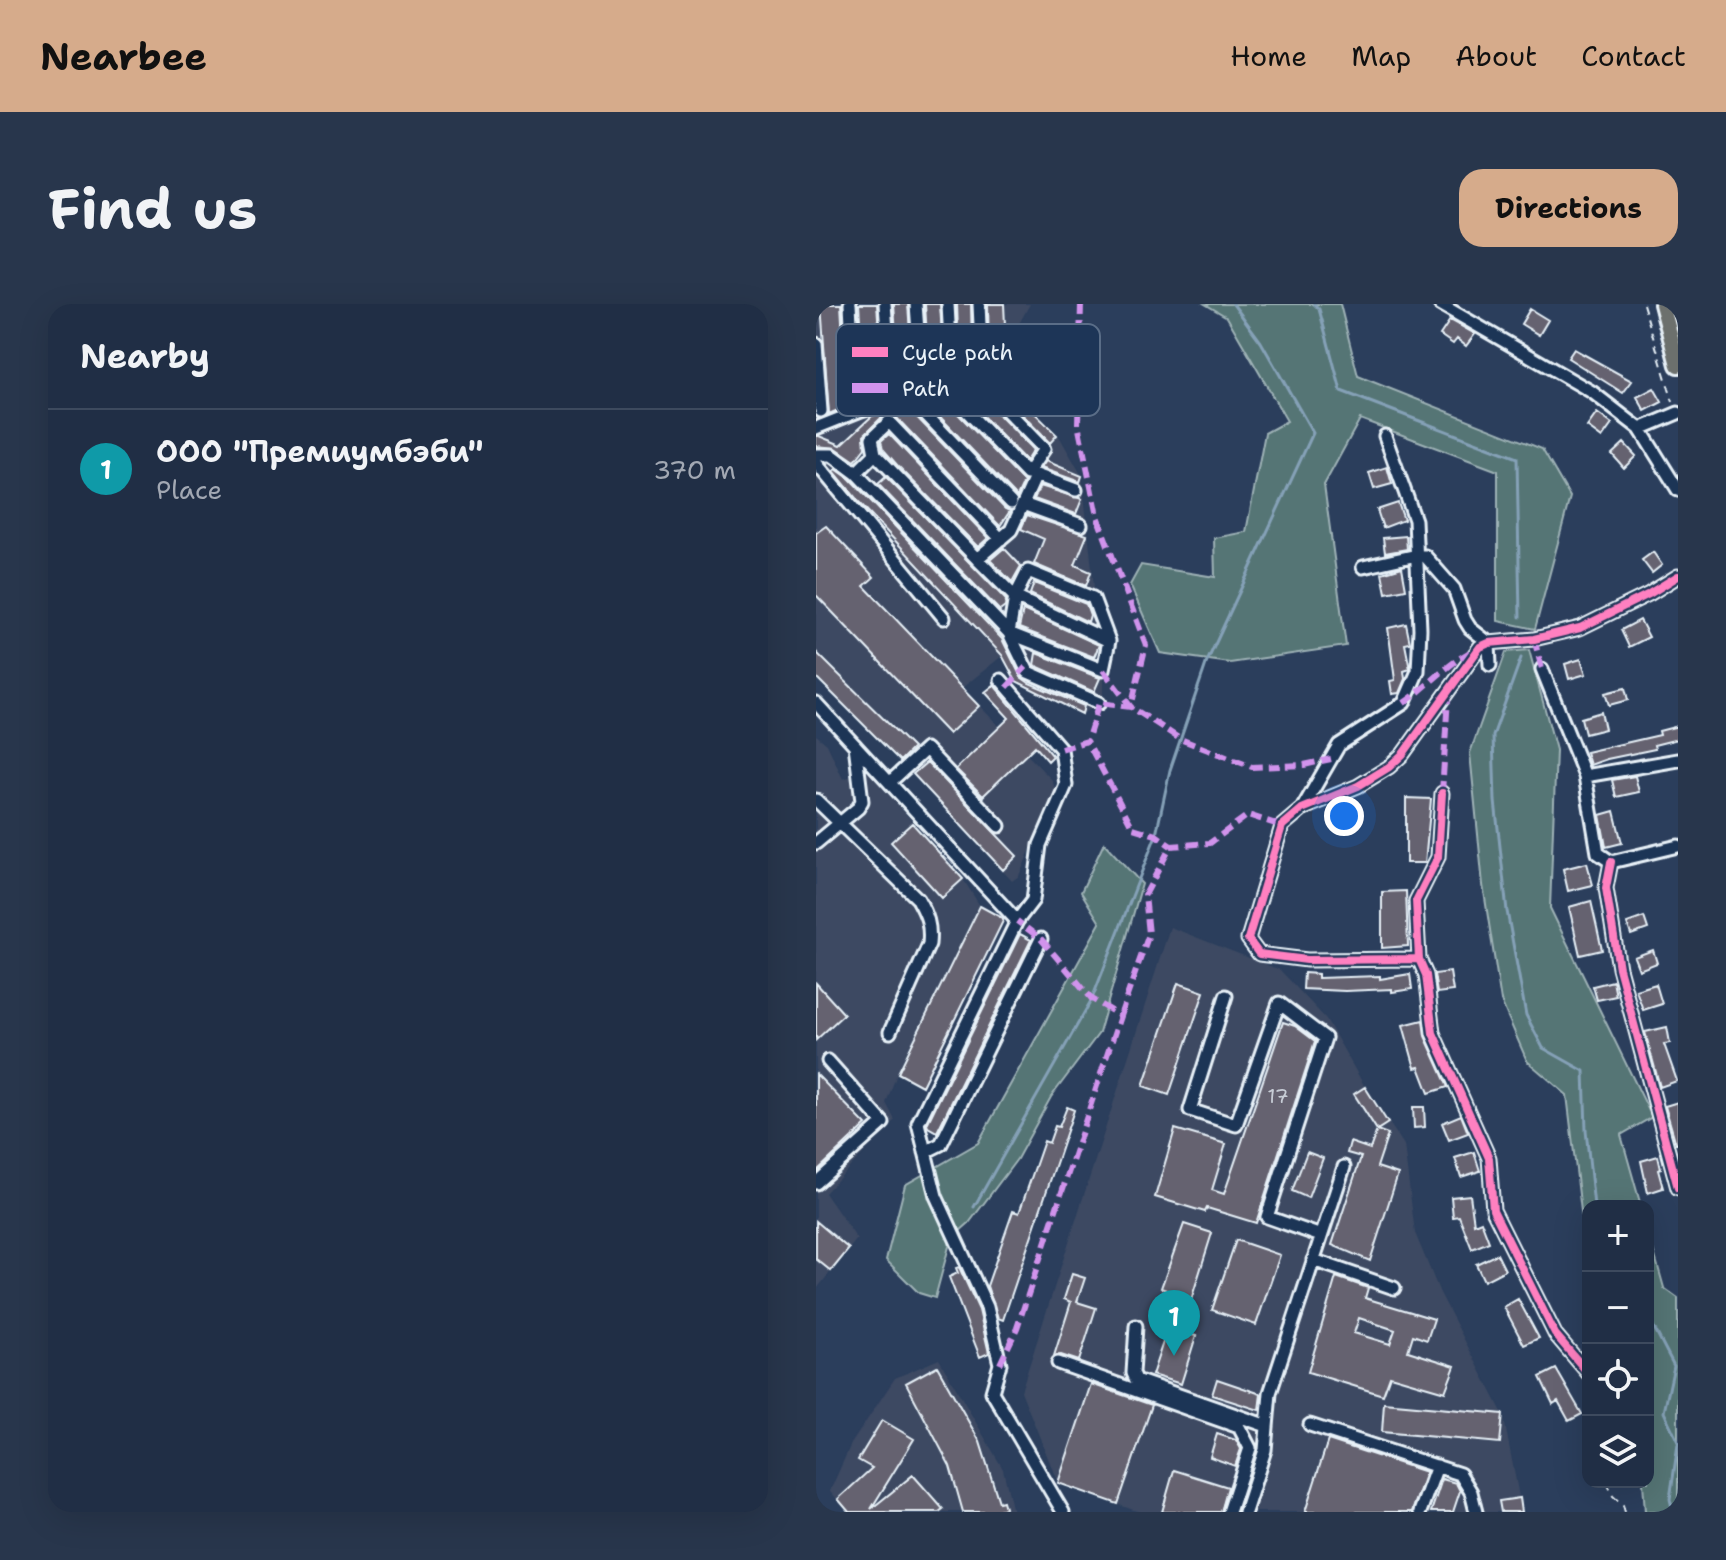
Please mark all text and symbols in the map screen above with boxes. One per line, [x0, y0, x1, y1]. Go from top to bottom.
text: Nearbee [40, 31, 207, 82]
text: Home [1230, 37, 1307, 75]
text: Map [1351, 37, 1411, 75]
text: About [1455, 37, 1537, 75]
text: Contact [1581, 37, 1686, 75]
button: Directions [1459, 169, 1678, 247]
text: Find us [48, 171, 257, 246]
legend [836, 324, 1100, 416]
text: Nearby [80, 333, 210, 379]
text: Cycle path [902, 338, 1013, 367]
text: Path [902, 374, 950, 403]
text: ООО "Премиумбэби" [156, 431, 483, 472]
text: 1 [100, 452, 112, 487]
text: 370 m [653, 452, 736, 487]
text: Place [156, 472, 222, 507]
your location [1324, 796, 1364, 836]
house number: 17 [1267, 1083, 1289, 1109]
map controls [1582, 1200, 1654, 1488]
button: + [1582, 1200, 1654, 1272]
button: − [1582, 1272, 1654, 1344]
pin: 1 [1148, 1290, 1200, 1356]
button: locate [1582, 1344, 1654, 1416]
button: layers [1582, 1416, 1654, 1488]

